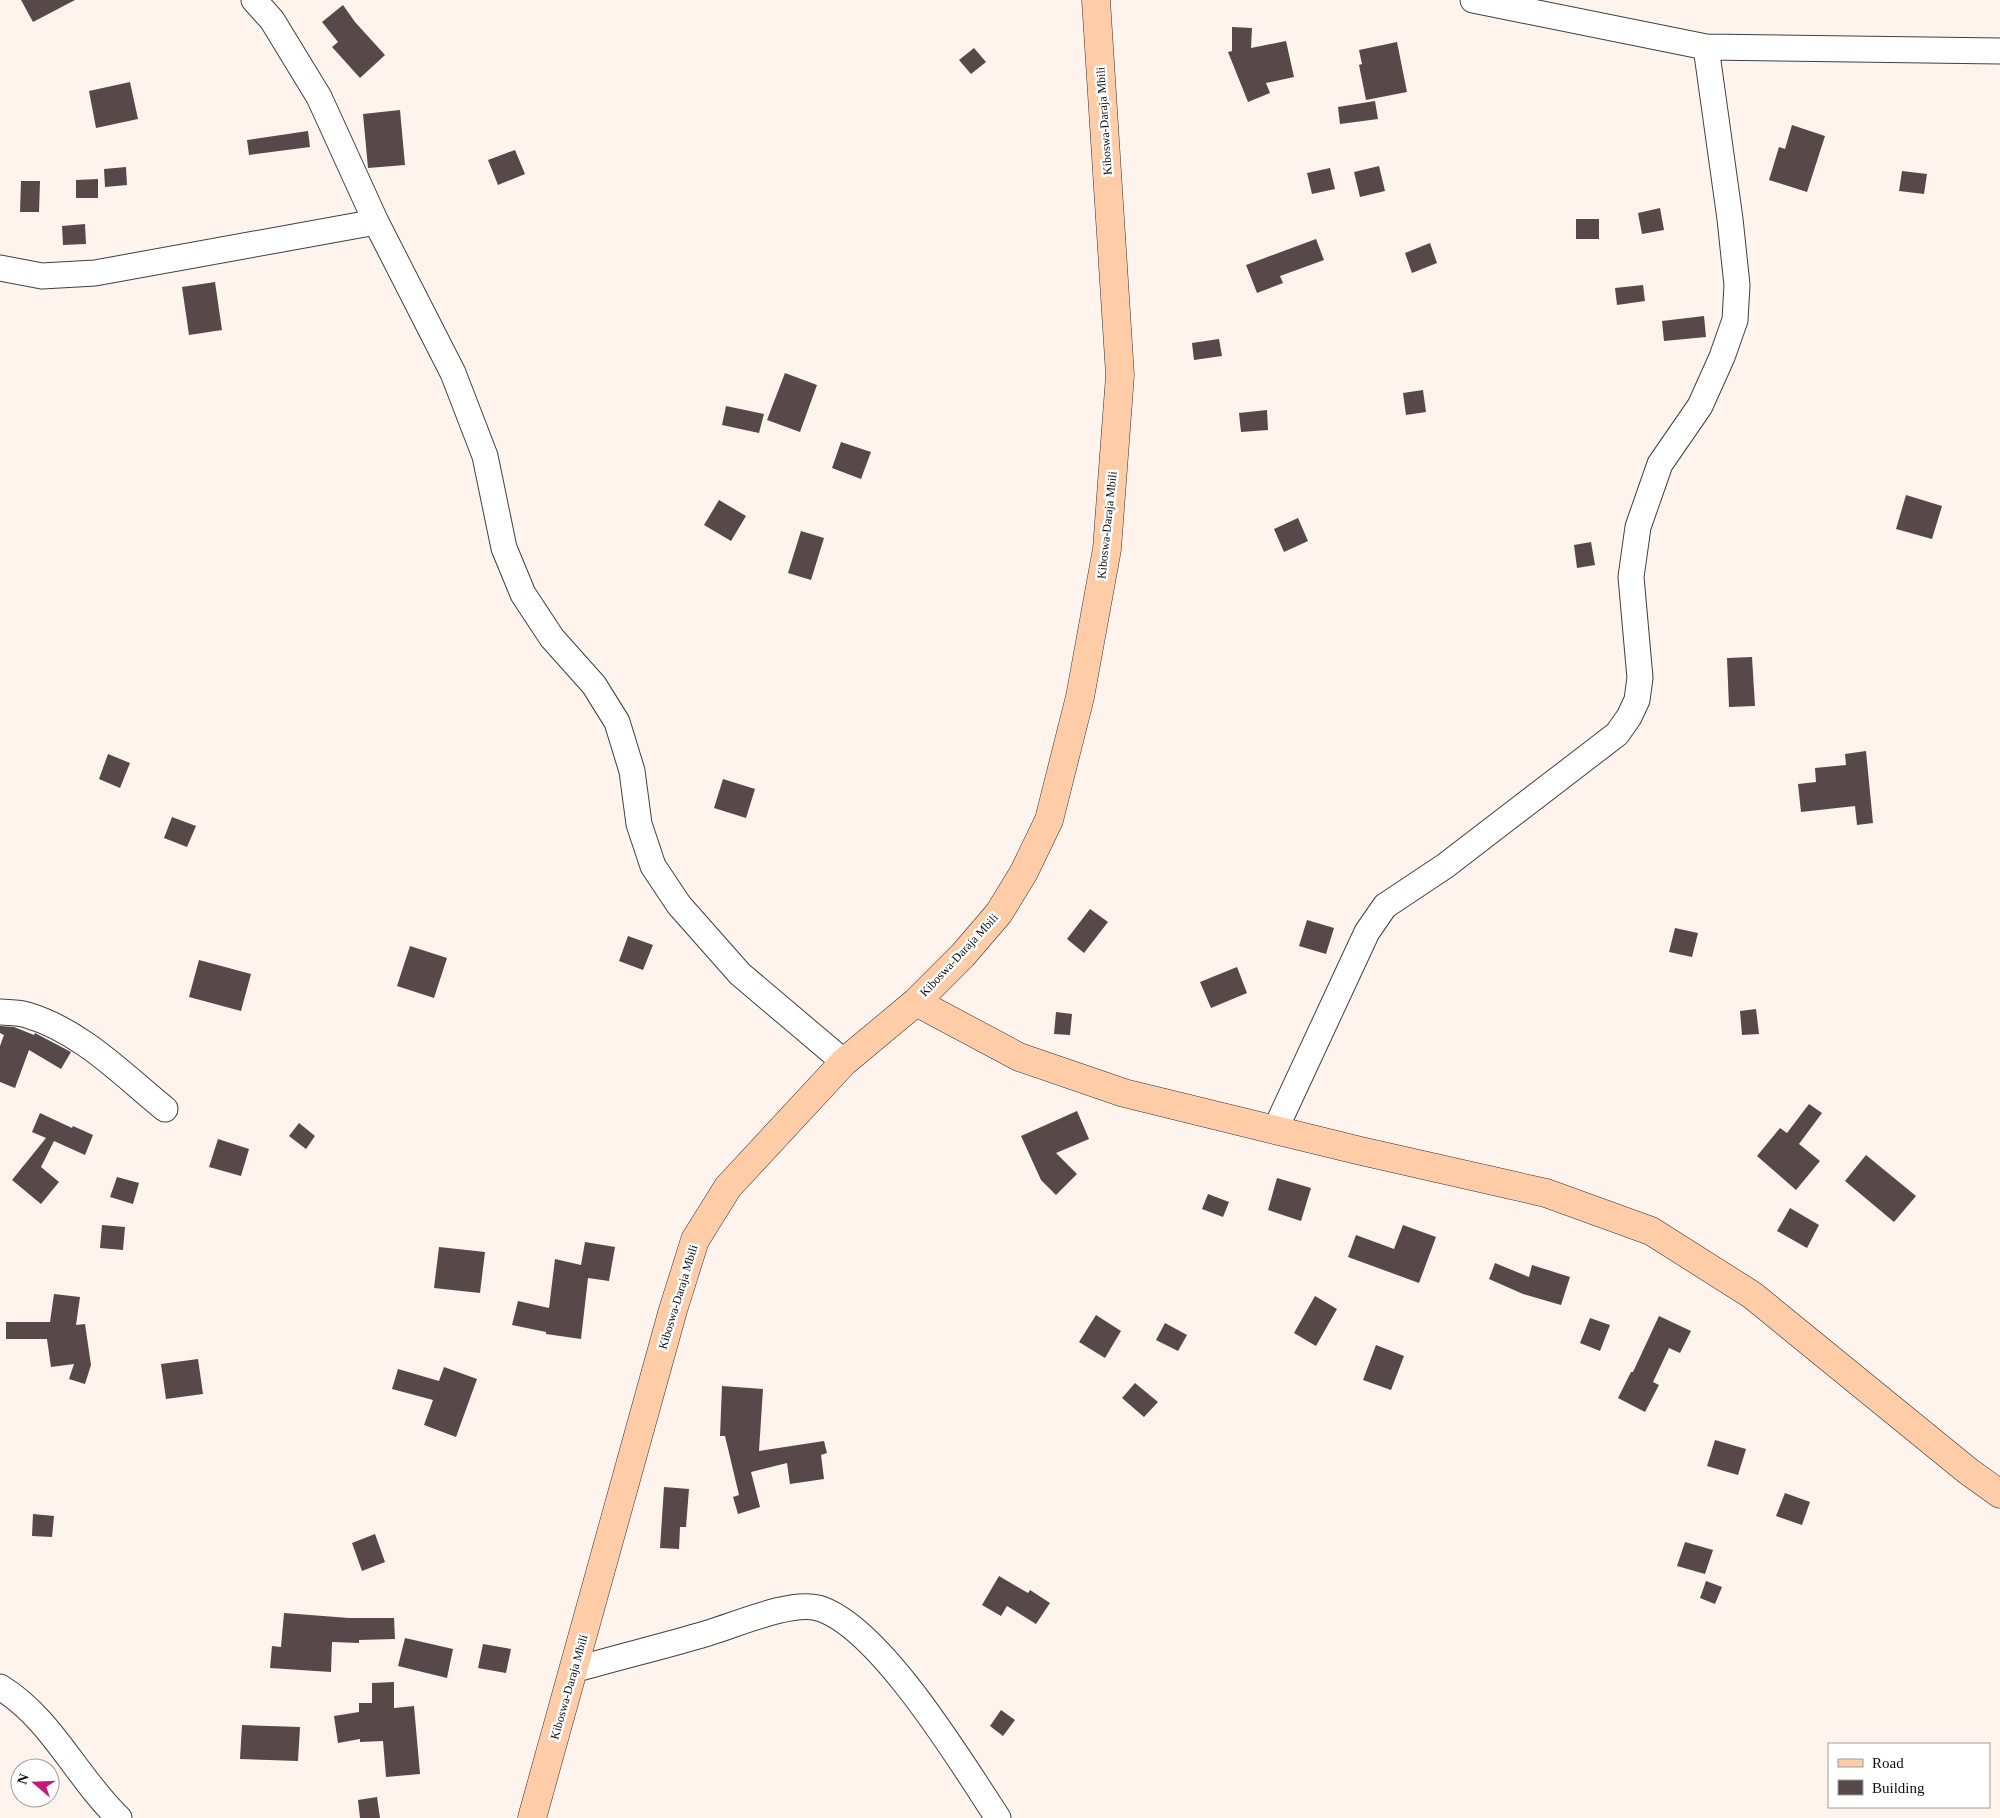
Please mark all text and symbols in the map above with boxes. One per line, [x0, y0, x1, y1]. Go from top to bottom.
street label: Kiboswa-Daraja Mbili [1093, 66, 1115, 176]
street label: Kiboswa-Daraja Mbili [1094, 470, 1120, 580]
street label: Kiboswa-Daraja Mbili [917, 910, 1002, 999]
street label: Kiboswa-Daraja Mbili [655, 1243, 701, 1351]
street label: Kiboswa-Daraja Mbili [547, 1632, 591, 1741]
legend [1828, 1743, 1990, 1808]
text: Road [1872, 1755, 1904, 1771]
north arrow [10, 1758, 60, 1808]
text: N [14, 1772, 32, 1786]
text: Building [1872, 1780, 1925, 1796]

